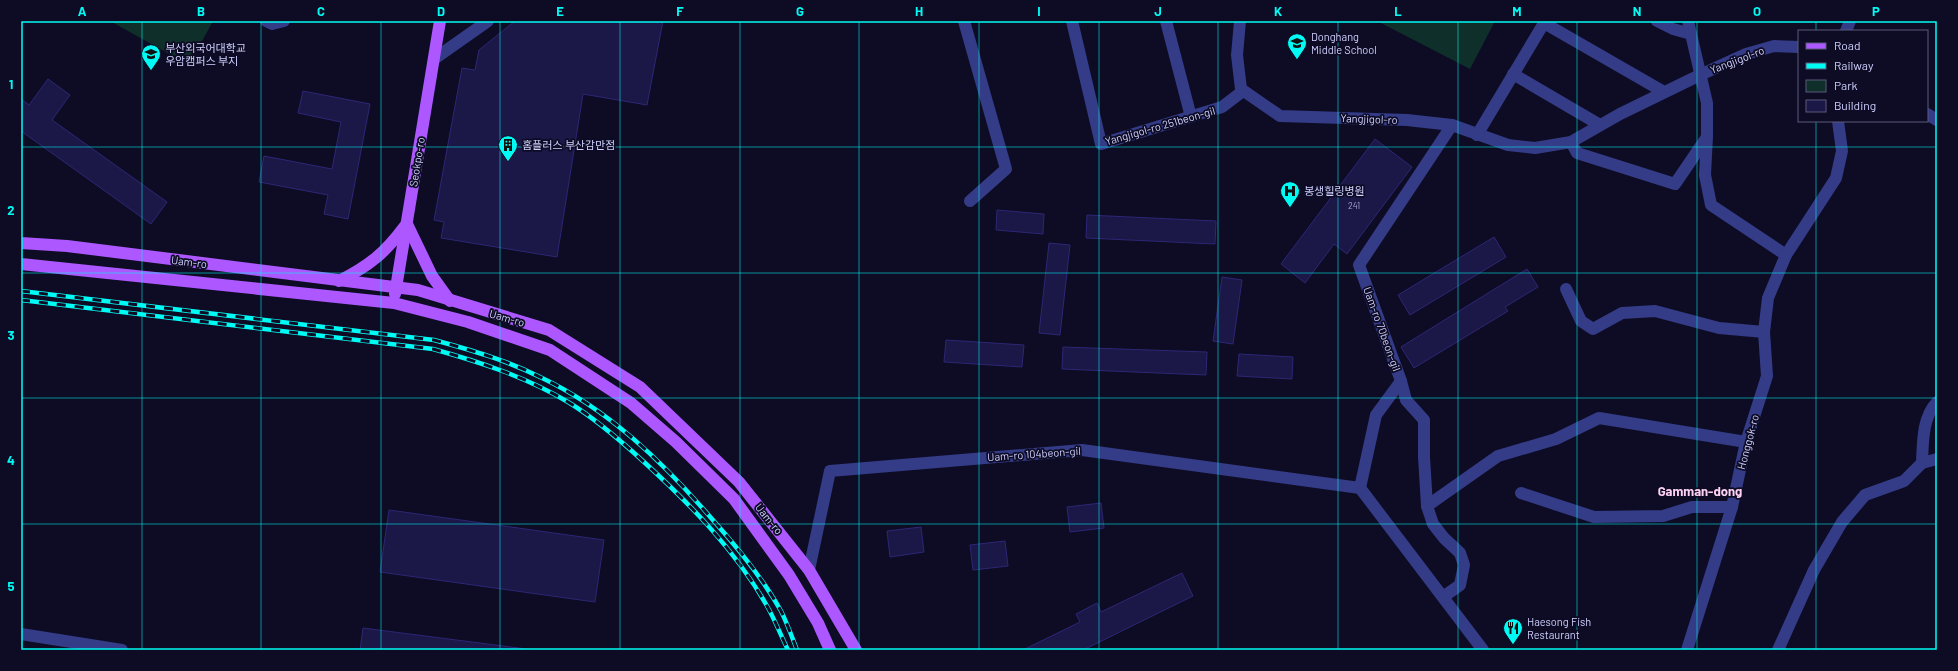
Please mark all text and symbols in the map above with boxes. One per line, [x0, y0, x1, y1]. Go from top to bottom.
text: A [78, 3, 87, 19]
text: B [197, 3, 205, 19]
text: C [317, 3, 325, 19]
text: D [437, 3, 445, 19]
text: E [556, 3, 564, 19]
text: F [676, 3, 684, 19]
text: G [796, 3, 804, 19]
text: H [915, 3, 923, 19]
text: I [1037, 3, 1041, 19]
text: J [1154, 3, 1162, 19]
text: K [1274, 3, 1282, 19]
text: L [1394, 3, 1402, 19]
text: M [1512, 3, 1522, 19]
text: N [1633, 3, 1641, 19]
text: O [1753, 3, 1761, 19]
text: P [1872, 3, 1880, 19]
place label: Donghang Middle School [1311, 30, 1377, 56]
legend [1798, 30, 1928, 122]
school or university icon: Donghang Middle School [1286, 32, 1308, 60]
text: Road [1834, 38, 1861, 52]
place label: 부산외국어대학교 우암캠퍼스 부지 [165, 41, 246, 67]
school or university icon: 부산외국어대학교 우암캠퍼스 부지 [140, 43, 162, 71]
street label: Yangjigol-ro [1708, 43, 1766, 76]
text: Railway [1834, 58, 1874, 72]
text: 1 [9, 76, 13, 92]
text: Park [1834, 78, 1858, 92]
text: Building [1834, 98, 1876, 112]
street label: Yangjigol-ro 251beon-gil [1103, 104, 1216, 147]
street label: Yangjigol-ro [1340, 111, 1398, 126]
building icon: 홈플러스 부산감만점 [497, 134, 519, 162]
street label: Seokpo-ro [406, 136, 427, 188]
place label: 홈플러스 부산감만점 [522, 138, 615, 151]
hospital icon: 봉생힐링병원 [1279, 180, 1301, 208]
place label: 봉생힐링병원 [1304, 184, 1365, 197]
house number: 241 [1348, 200, 1360, 211]
text: 2 [7, 202, 15, 218]
street label: Uam-ro [170, 253, 208, 270]
street label: Uam-ro 70beon-gil [1361, 285, 1404, 373]
street label: Uam-ro [488, 306, 526, 329]
text: 3 [7, 327, 15, 343]
street label: Honggok-ro [1734, 413, 1761, 471]
street label: Uam-ro 104beon-gil [987, 444, 1081, 463]
text: 4 [7, 452, 15, 468]
district label: Gamman-dong [1658, 483, 1742, 499]
street label: Uam-ro [753, 501, 786, 537]
text: 5 [7, 578, 15, 594]
place label: Haesong Fish Restaurant [1527, 615, 1591, 641]
restaurant icon: Haesong Fish Restaurant [1502, 617, 1524, 645]

